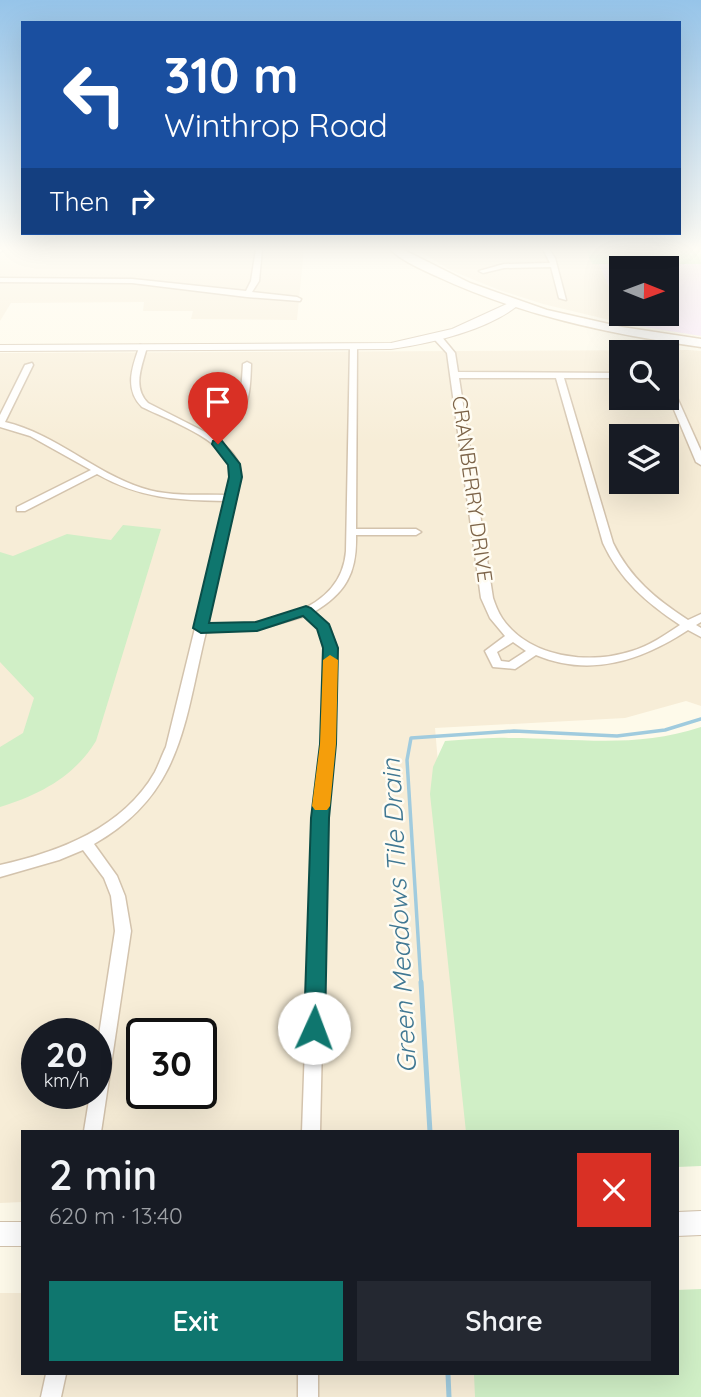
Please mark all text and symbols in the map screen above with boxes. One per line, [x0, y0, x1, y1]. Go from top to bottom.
text: 310 m [164, 44, 298, 105]
icon: left [49, 49, 140, 140]
text: Winthrop Road [164, 105, 388, 145]
icon: right [123, 182, 161, 220]
text: Then [49, 185, 109, 218]
north arrow [609, 256, 679, 326]
map controls [609, 256, 679, 494]
button: search [609, 340, 679, 410]
pin [188, 372, 248, 444]
icon: arrive [199, 383, 237, 421]
street label: CRANBERRY DRIVE [447, 394, 499, 584]
button: layers [609, 424, 679, 494]
water label: Green Meadows Tile Drain [374, 757, 423, 1074]
position arrow [277, 991, 351, 1065]
speed limit sign: 30 [126, 1018, 217, 1109]
text: 20 [46, 1032, 87, 1076]
text: km/h [44, 1069, 89, 1092]
text: 2 min [49, 1148, 157, 1201]
button: close [577, 1153, 651, 1227]
text: 620 m · 13:40 [49, 1201, 183, 1230]
button: Exit [49, 1281, 343, 1361]
button: Share [357, 1281, 651, 1361]

